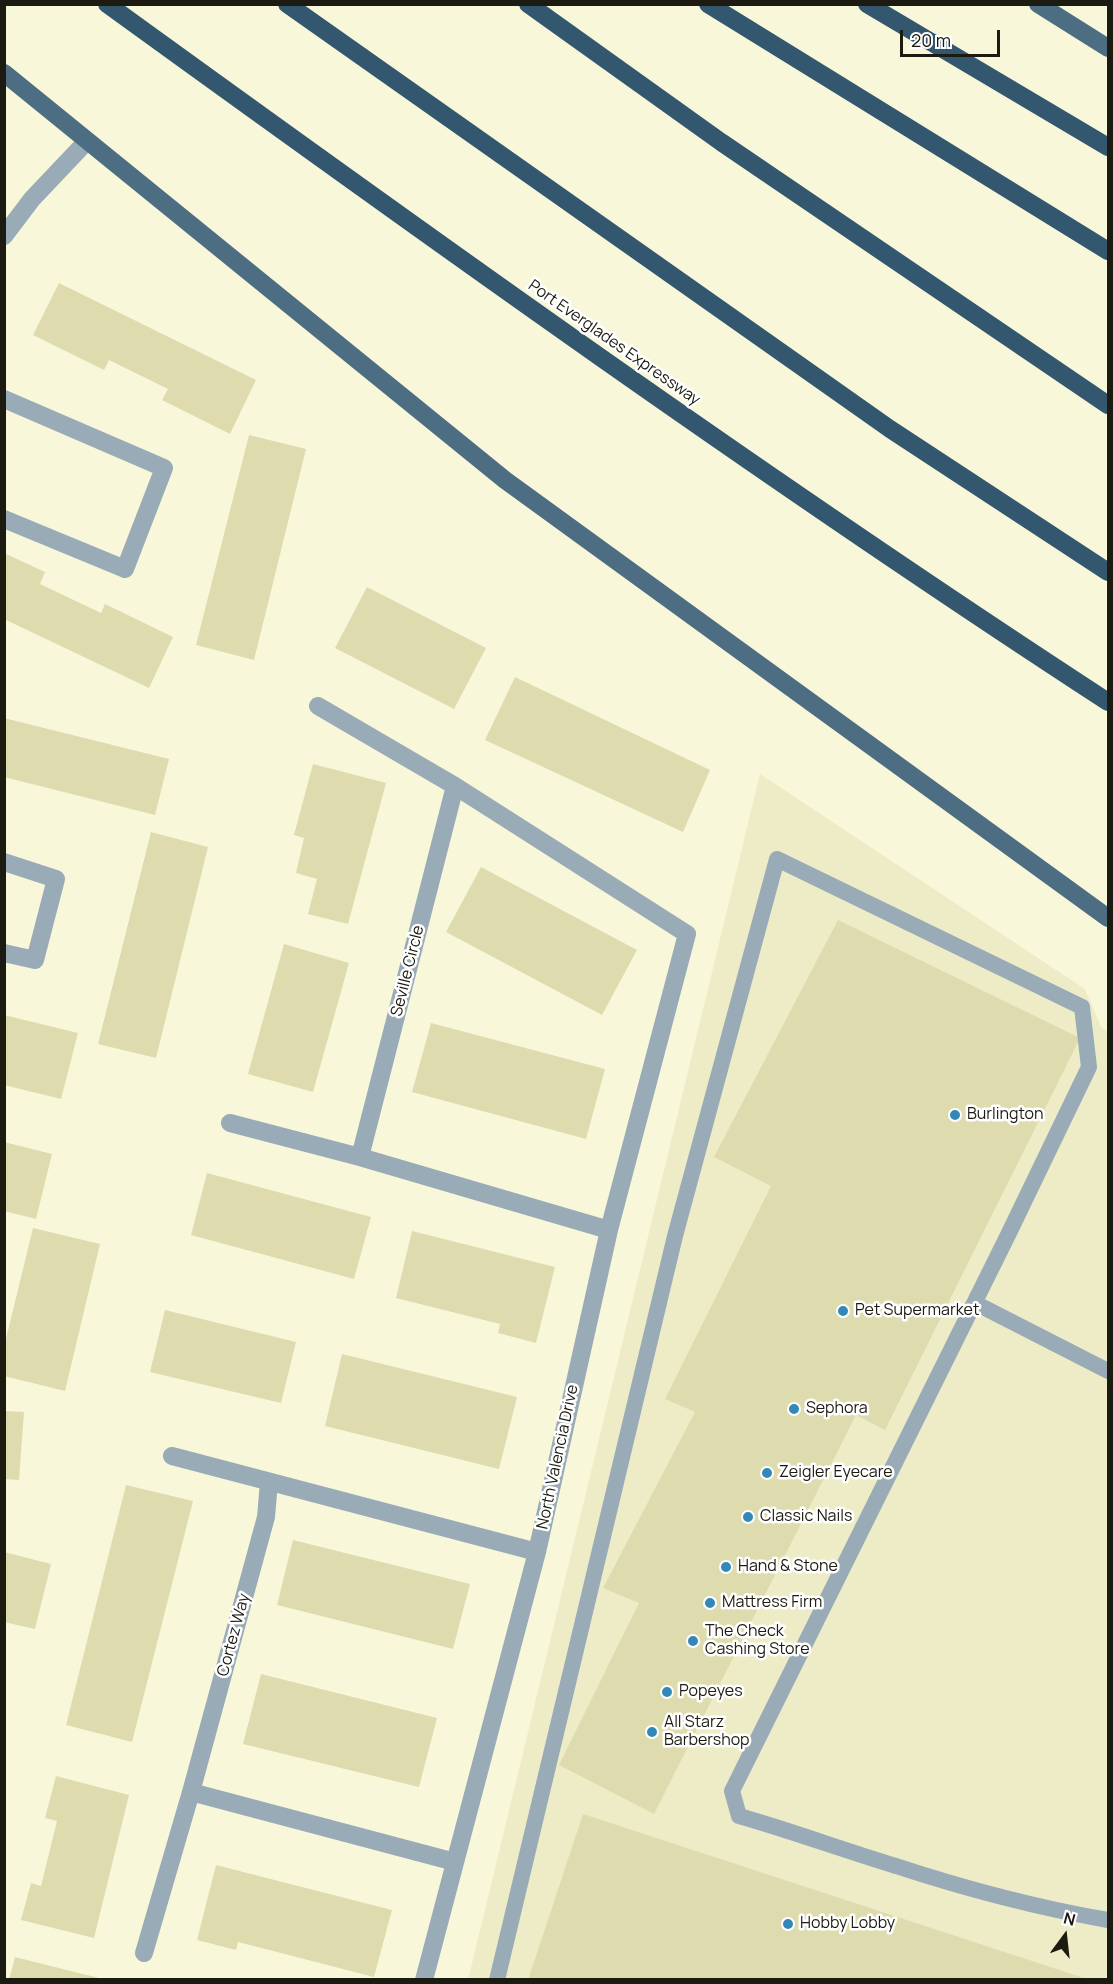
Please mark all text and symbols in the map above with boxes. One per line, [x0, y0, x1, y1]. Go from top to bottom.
scale bar [903, 18, 1004, 56]
text: 20 m [911, 28, 951, 52]
street label: Port Everglades Expressway [524, 276, 704, 410]
street label: Seville Circle [387, 923, 429, 1019]
place label: Burlington [967, 1105, 1044, 1125]
marker: Burlington [948, 1108, 962, 1122]
place label: Pet Supermarket [855, 1301, 979, 1321]
marker: Pet Supermarket [836, 1304, 850, 1318]
street label: North Valencia Drive [533, 1383, 583, 1531]
place label: Sephora [806, 1399, 868, 1419]
marker: Sephora [787, 1402, 801, 1416]
place label: Zeigler Eyecare [779, 1463, 893, 1483]
marker: Zeigler Eyecare [760, 1466, 774, 1480]
place label: Classic Nails [760, 1507, 852, 1527]
marker: Classic Nails [741, 1510, 755, 1524]
place label: Hand & Stone [738, 1557, 838, 1577]
marker: Hand & Stone [719, 1560, 733, 1574]
street label: Cortez Way [214, 1592, 254, 1678]
place label: Mattress Firm [722, 1593, 822, 1613]
marker: Mattress Firm [703, 1596, 717, 1610]
place label: The Check Cashing Store [705, 1622, 810, 1660]
marker: The Check Cashing Store [686, 1634, 700, 1648]
place label: Popeyes [679, 1682, 743, 1702]
marker: Popeyes [660, 1685, 674, 1699]
place label: All Starz Barbershop [664, 1713, 750, 1751]
marker: All Starz Barbershop [645, 1725, 659, 1739]
north arrow [1035, 1906, 1095, 1966]
text: N [1061, 1907, 1078, 1931]
place label: Hobby Lobby [800, 1914, 895, 1934]
marker: Hobby Lobby [781, 1917, 795, 1931]

